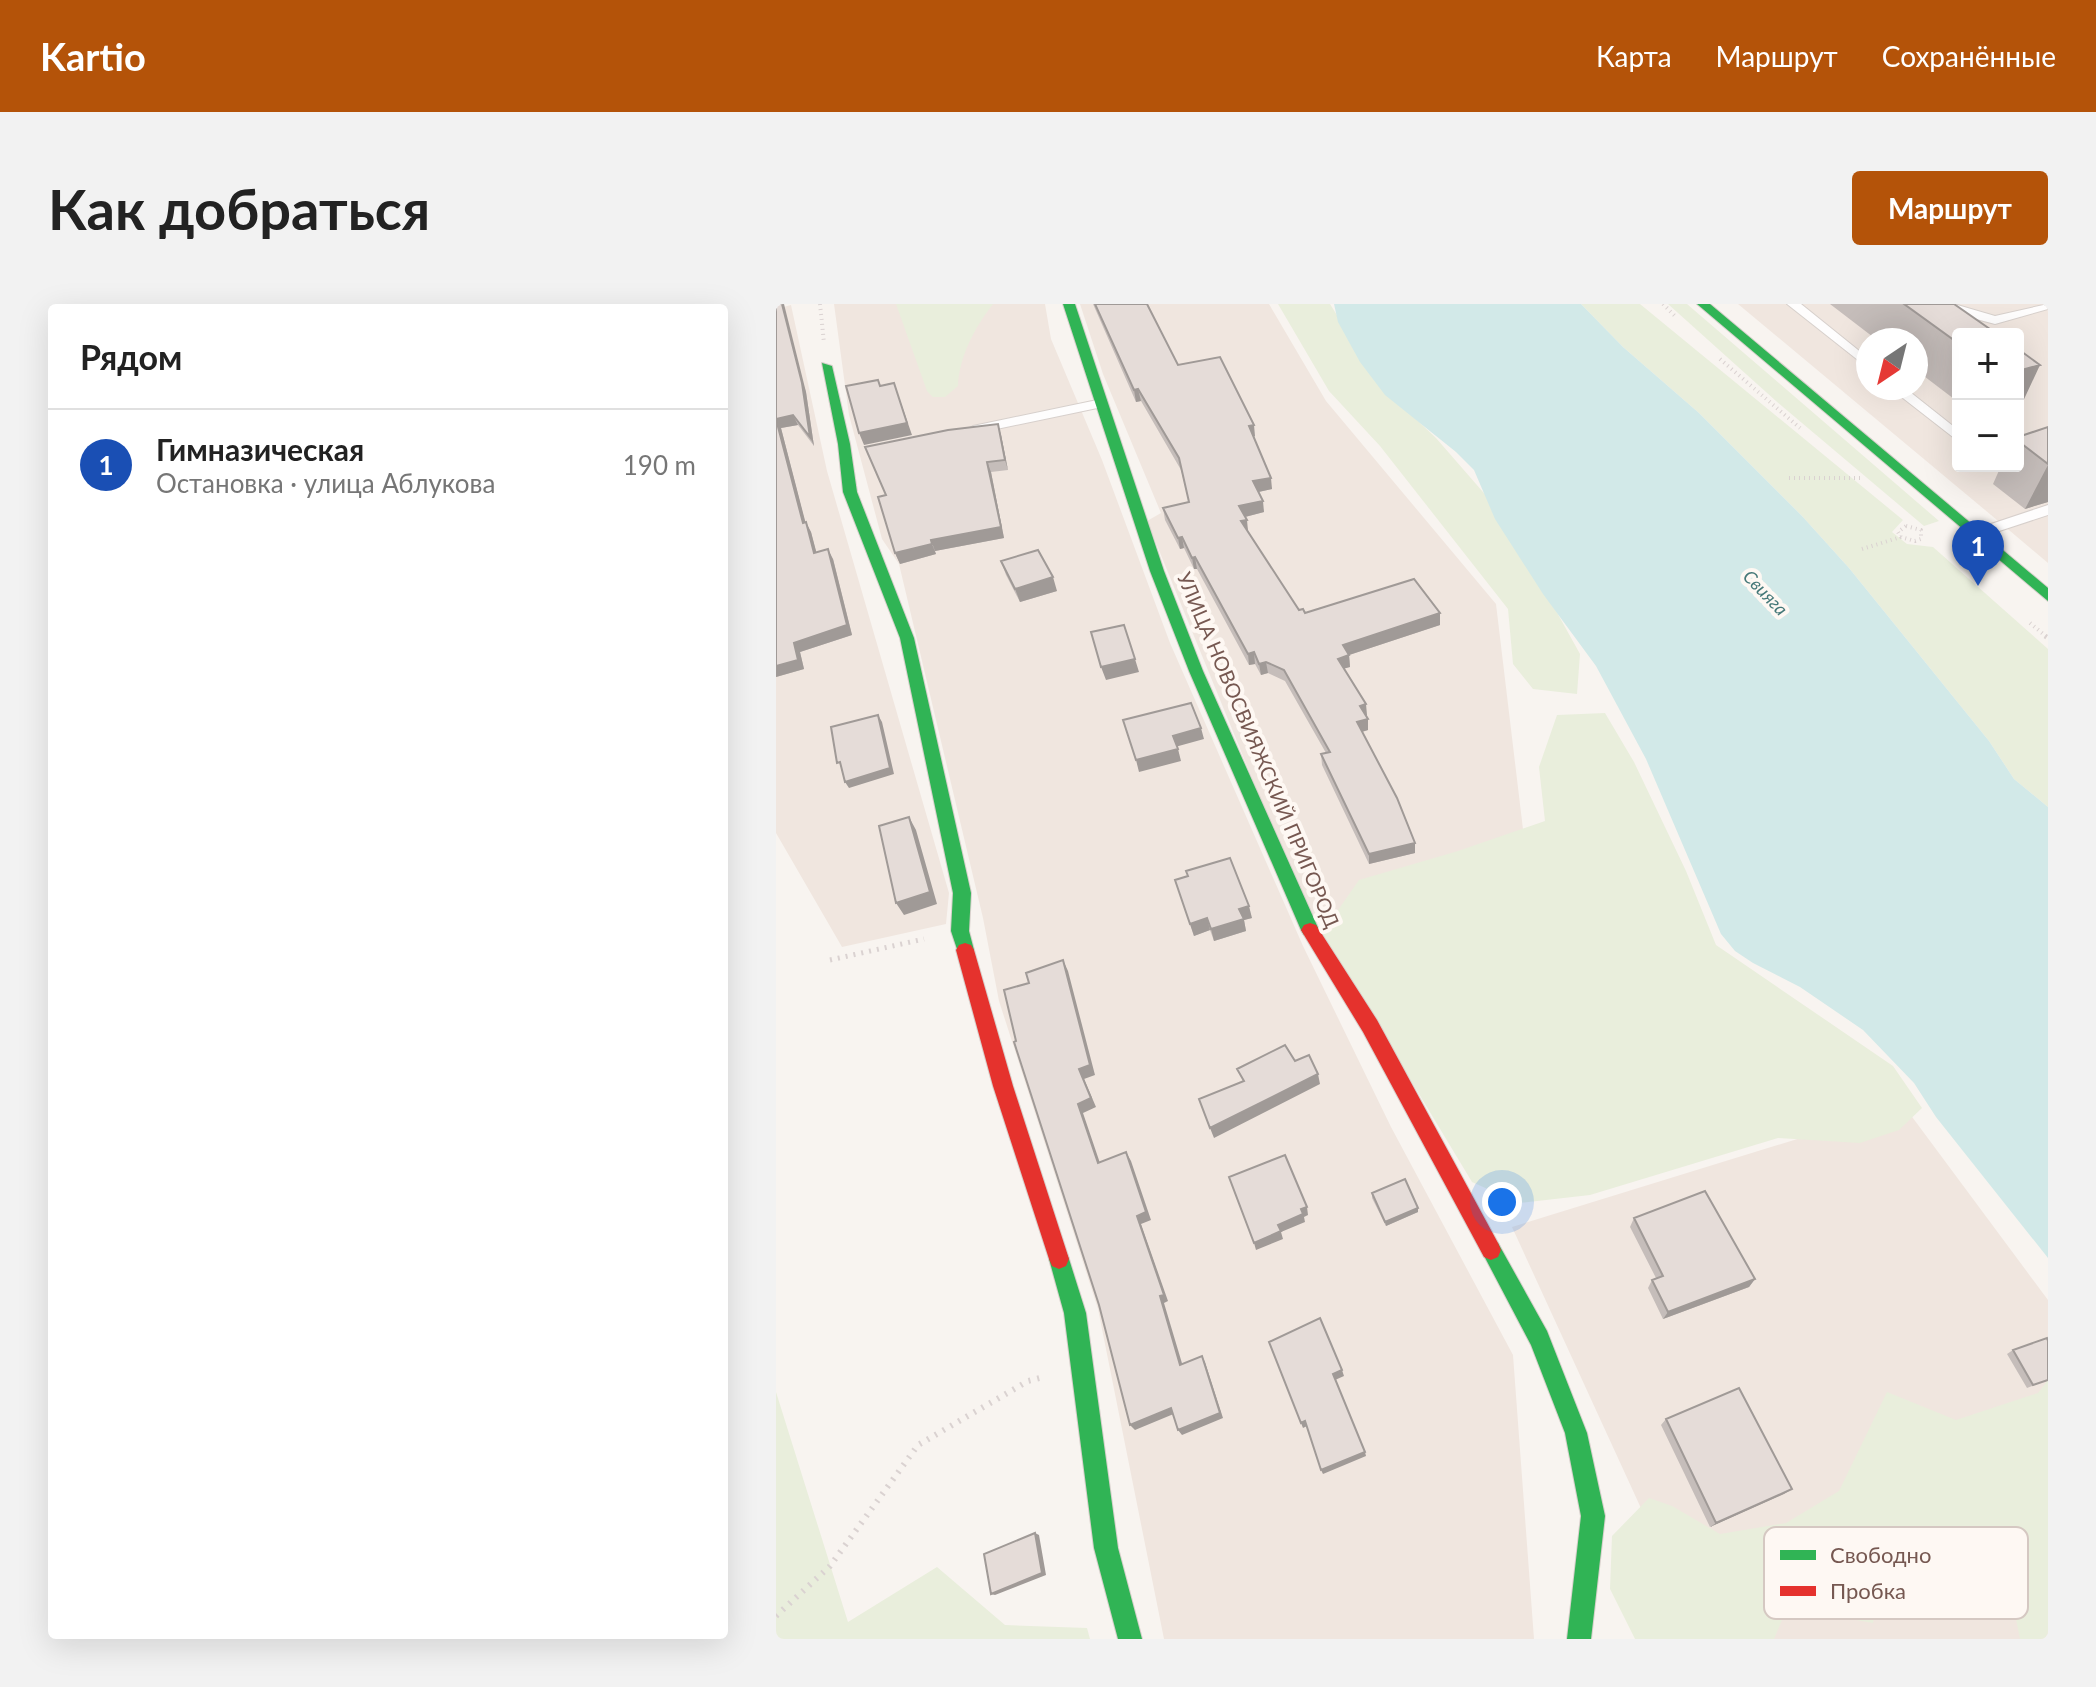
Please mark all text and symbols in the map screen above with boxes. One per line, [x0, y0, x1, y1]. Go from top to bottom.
text: Kartio [40, 33, 146, 79]
text: Карта [1596, 39, 1672, 73]
text: Маршрут [1716, 39, 1838, 73]
text: Сохранённые [1882, 39, 2056, 73]
button: Маршрут [1852, 171, 2048, 245]
text: Как добраться [48, 175, 430, 242]
north arrow [1856, 328, 1928, 400]
map controls [1952, 328, 2024, 472]
button: + [1952, 328, 2024, 400]
text: Рядом [80, 336, 182, 377]
button: − [1952, 400, 2024, 472]
text: Гимназическая [156, 431, 364, 467]
text: 1 [98, 449, 114, 481]
text: 190 m [623, 449, 696, 481]
text: Остановка · улица Аблукова [156, 467, 495, 499]
pin: 1 [1952, 520, 2004, 586]
water label: Свияга [1739, 565, 1793, 620]
street label: УЛИЦА НОВОСВИЯЖСКИЙ ПРИГОРОД [1173, 568, 1345, 931]
your location [1482, 1182, 1522, 1222]
legend [1764, 1527, 2028, 1619]
text: Свободно [1830, 1541, 1931, 1568]
text: Пробка [1830, 1577, 1906, 1604]

